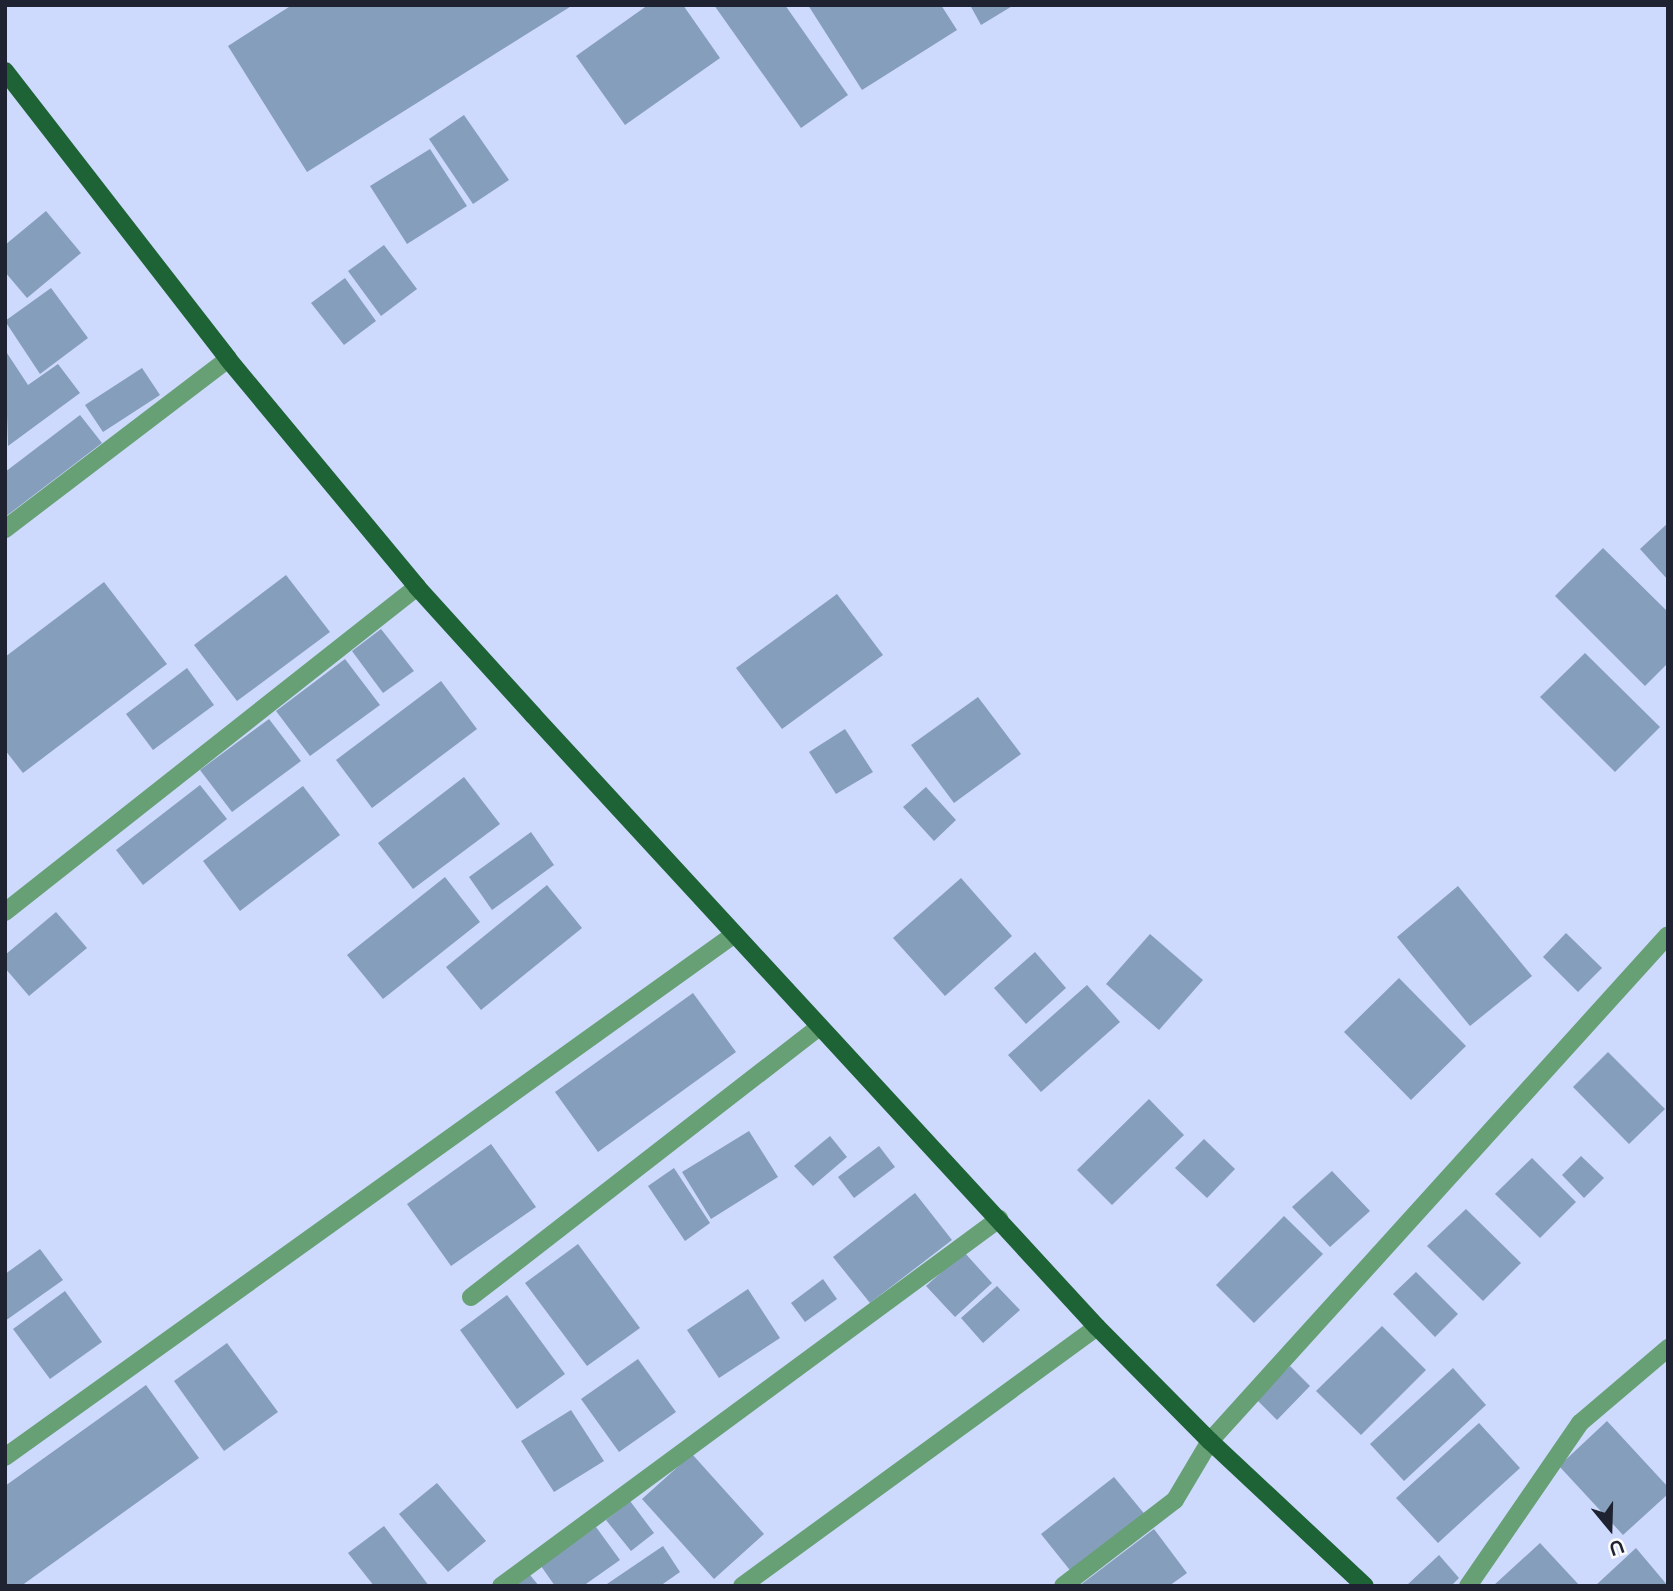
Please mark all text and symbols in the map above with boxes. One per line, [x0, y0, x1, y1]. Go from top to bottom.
north arrow [1575, 1493, 1645, 1563]
text: U [1607, 1535, 1627, 1561]

